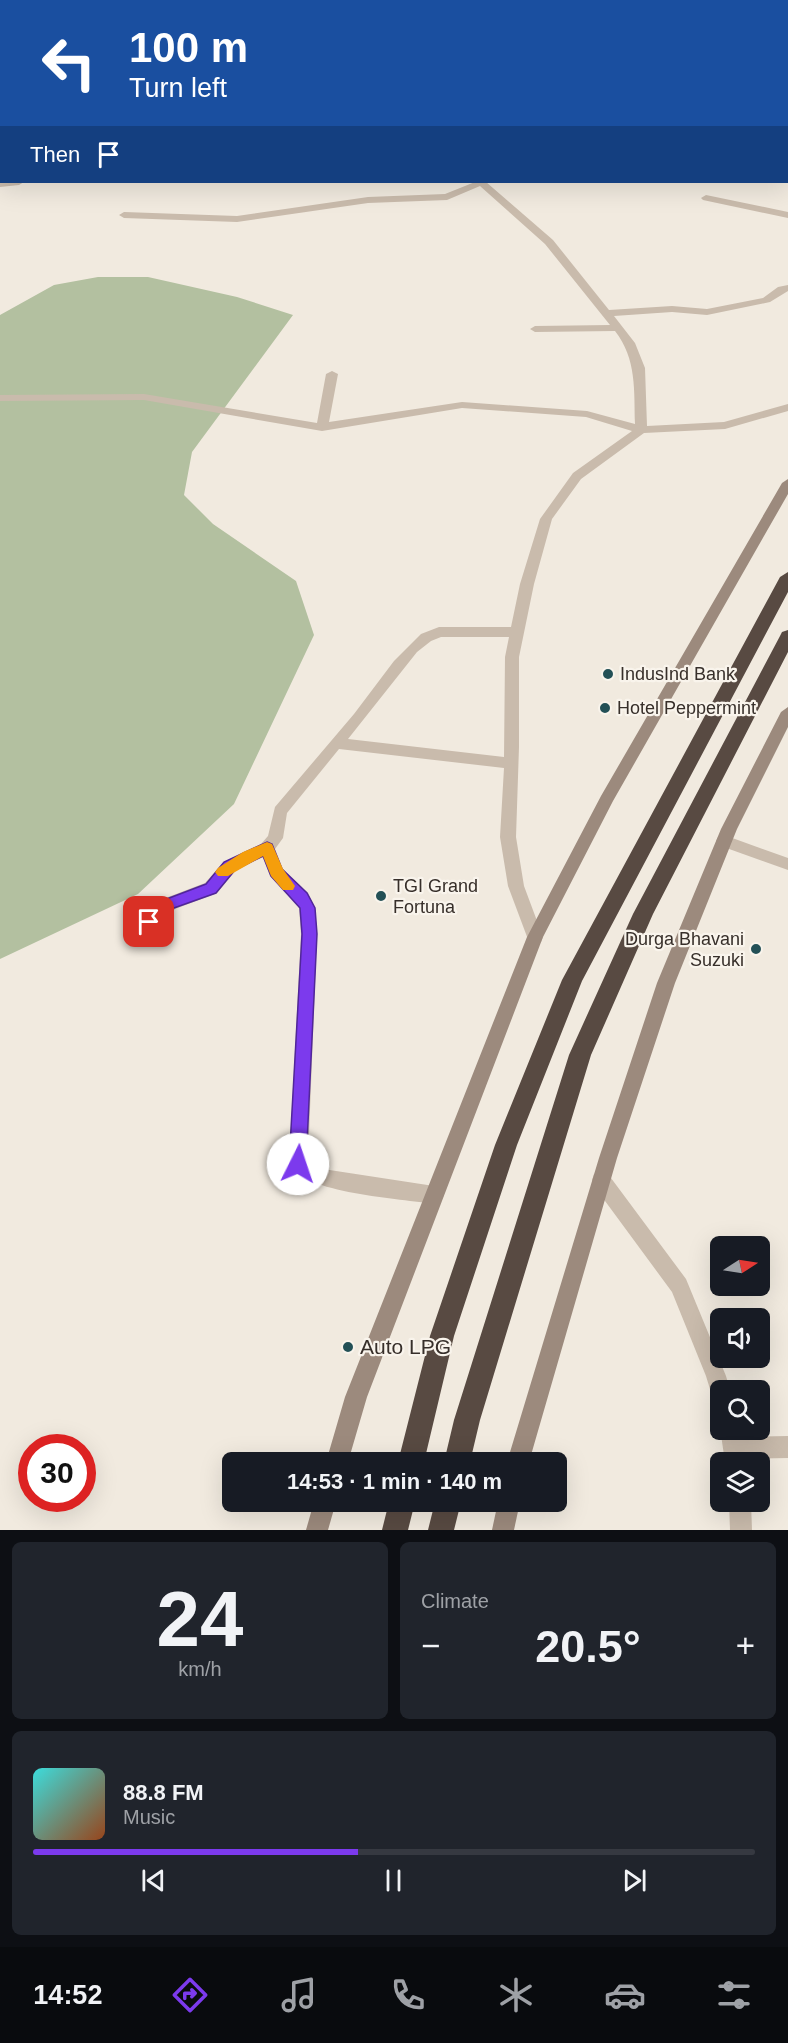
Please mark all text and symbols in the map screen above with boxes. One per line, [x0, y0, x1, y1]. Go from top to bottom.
icon: left [30, 24, 108, 102]
text: 100 m [129, 24, 248, 71]
text: Turn left [129, 73, 227, 103]
icon: arrive [92, 138, 125, 171]
text: Then [30, 142, 80, 167]
place label: IndusInd Bank [620, 664, 736, 684]
marker: IndusInd Bank [601, 667, 615, 681]
place label: Hotel Peppermint [617, 698, 756, 718]
marker: Hotel Peppermint [598, 701, 612, 715]
place label: TGI Grand Fortuna [393, 876, 478, 917]
marker: TGI Grand Fortuna [374, 889, 388, 903]
pin [123, 896, 174, 947]
icon: arrive [132, 905, 165, 938]
place label: Durga Bhavani Suzuki [625, 929, 744, 970]
marker: Durga Bhavani Suzuki [749, 942, 763, 956]
position arrow [266, 1132, 330, 1196]
north arrow [710, 1236, 770, 1296]
map controls [710, 1236, 770, 1512]
button: sound [710, 1308, 770, 1368]
place label: Auto LPG [360, 1335, 451, 1358]
marker: Auto LPG [341, 1340, 355, 1354]
button: search [710, 1380, 770, 1440]
speed limit sign: 30 [18, 1434, 96, 1512]
button: layers [710, 1452, 770, 1512]
text: 14:53 · 1 min · 140 m [287, 1469, 502, 1494]
text: 24 [157, 1575, 243, 1663]
text: Climate [421, 1590, 489, 1612]
text: 20.5° [535, 1621, 641, 1672]
text: − [421, 1627, 440, 1664]
text: + [736, 1627, 755, 1664]
text: km/h [178, 1658, 222, 1680]
text: 88.8 FM [123, 1780, 204, 1805]
text: Music [123, 1806, 175, 1828]
icon: previous [137, 1864, 170, 1897]
icon: pause [377, 1864, 410, 1897]
icon: next [618, 1864, 651, 1897]
icon: directions [169, 1974, 211, 2016]
icon: music [278, 1974, 320, 2016]
icon: phone [387, 1974, 429, 2016]
icon: climate [495, 1974, 537, 2016]
icon: car [604, 1974, 646, 2016]
icon: filters [713, 1974, 755, 2016]
text: 14:52 [33, 1980, 102, 2010]

